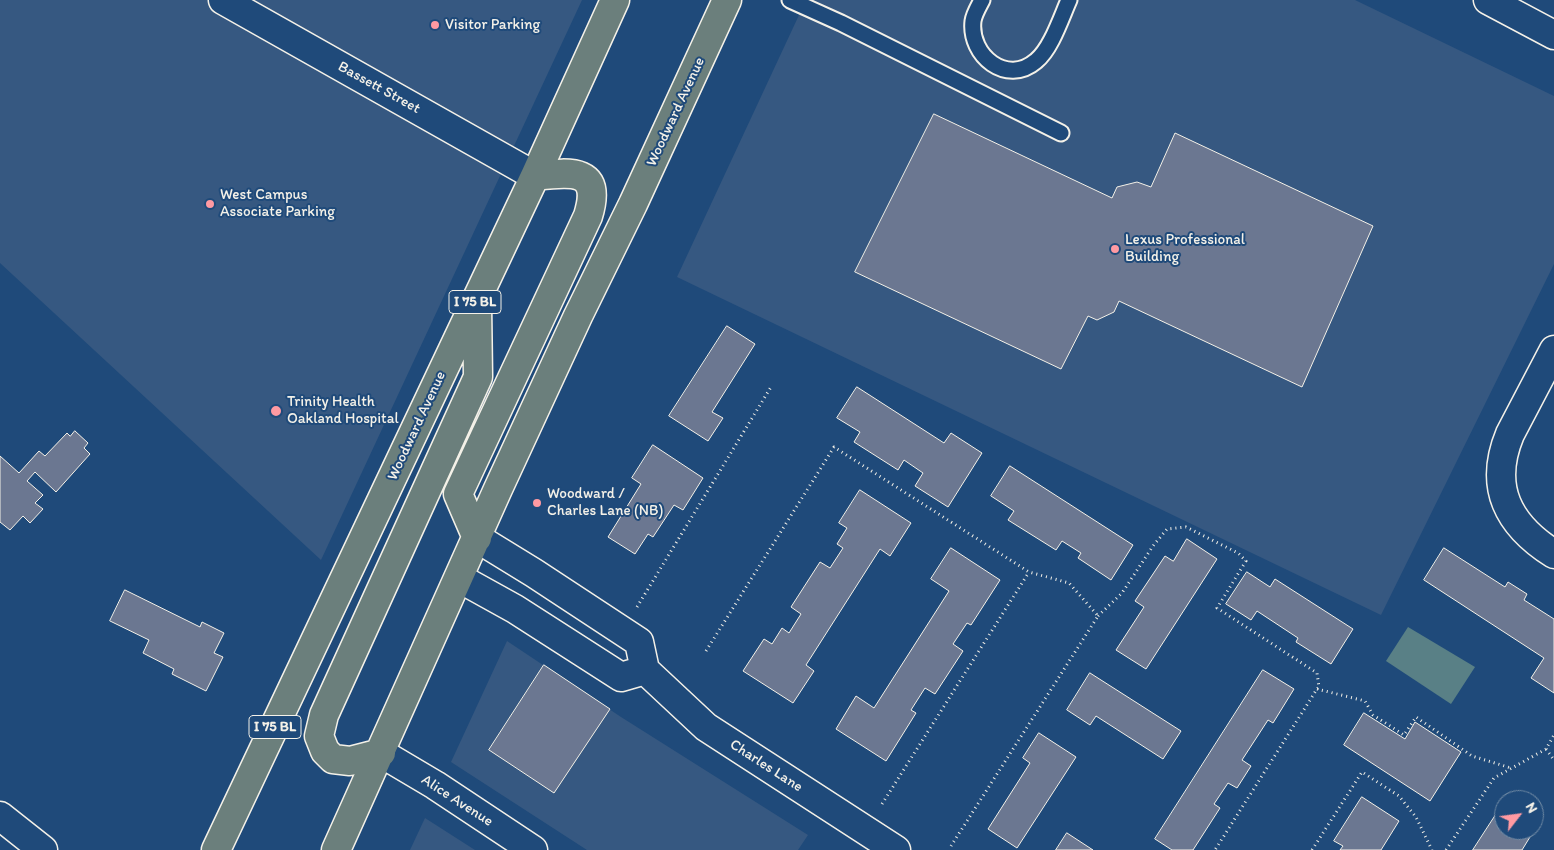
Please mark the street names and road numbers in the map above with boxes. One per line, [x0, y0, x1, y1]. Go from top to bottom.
street label: Woodward Avenue [643, 55, 709, 169]
street label: Bassett Street [335, 58, 423, 118]
road number: I 75 BL [449, 290, 501, 314]
street label: Woodward Avenue [384, 369, 450, 483]
road number: I 75 BL [249, 716, 301, 739]
street label: Charles Lane [726, 736, 806, 796]
street label: Alice Avenue [418, 771, 496, 831]

